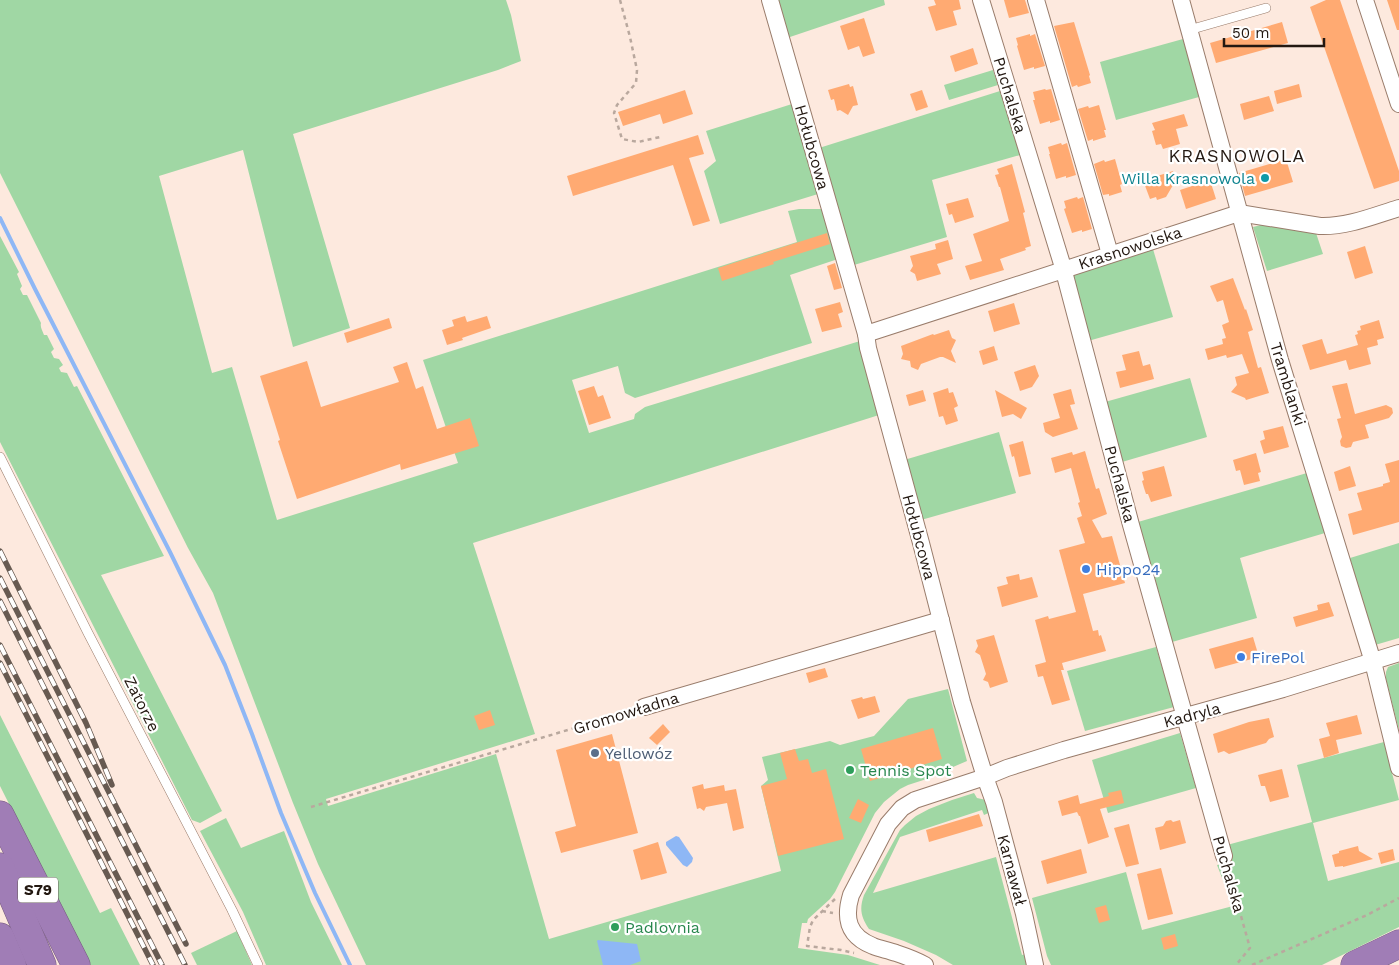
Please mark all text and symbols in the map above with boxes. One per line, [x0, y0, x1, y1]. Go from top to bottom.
scale bar [1224, 15, 1324, 47]
text: 50 m [1232, 24, 1269, 42]
street label: Puchalska [989, 55, 1031, 135]
street label: Hołubcowa [791, 102, 833, 192]
district label: KRASNOWOLA [1169, 145, 1305, 166]
place label: Willa Krasnowola [1121, 169, 1255, 188]
marker: Willa Krasnowola [1259, 172, 1271, 184]
street label: Krasnowolska [1076, 222, 1184, 274]
street label: Tramblanki [1266, 340, 1310, 428]
street label: Puchalska [1101, 443, 1139, 525]
street label: Hołubcowa [898, 492, 940, 582]
place label: Hippo24 [1096, 560, 1161, 579]
marker: Hippo24 [1080, 563, 1092, 575]
place label: FirePol [1251, 648, 1305, 667]
marker: FirePol [1235, 651, 1247, 663]
street label: Zatorze [120, 673, 164, 735]
street label: Gromowładna [571, 688, 681, 738]
street label: Kadryla [1161, 698, 1223, 732]
place label: Yellowóz [605, 744, 673, 763]
marker: Yellowóz [589, 747, 601, 759]
place label: Tennis Spot [860, 761, 952, 780]
marker: Tennis Spot [844, 764, 856, 776]
street label: Karnawał [993, 832, 1031, 908]
street label: Puchalska [1209, 833, 1249, 915]
road number: S79 [18, 878, 58, 902]
place label: Padlovnia [625, 918, 700, 937]
marker: Padlovnia [609, 921, 621, 933]

